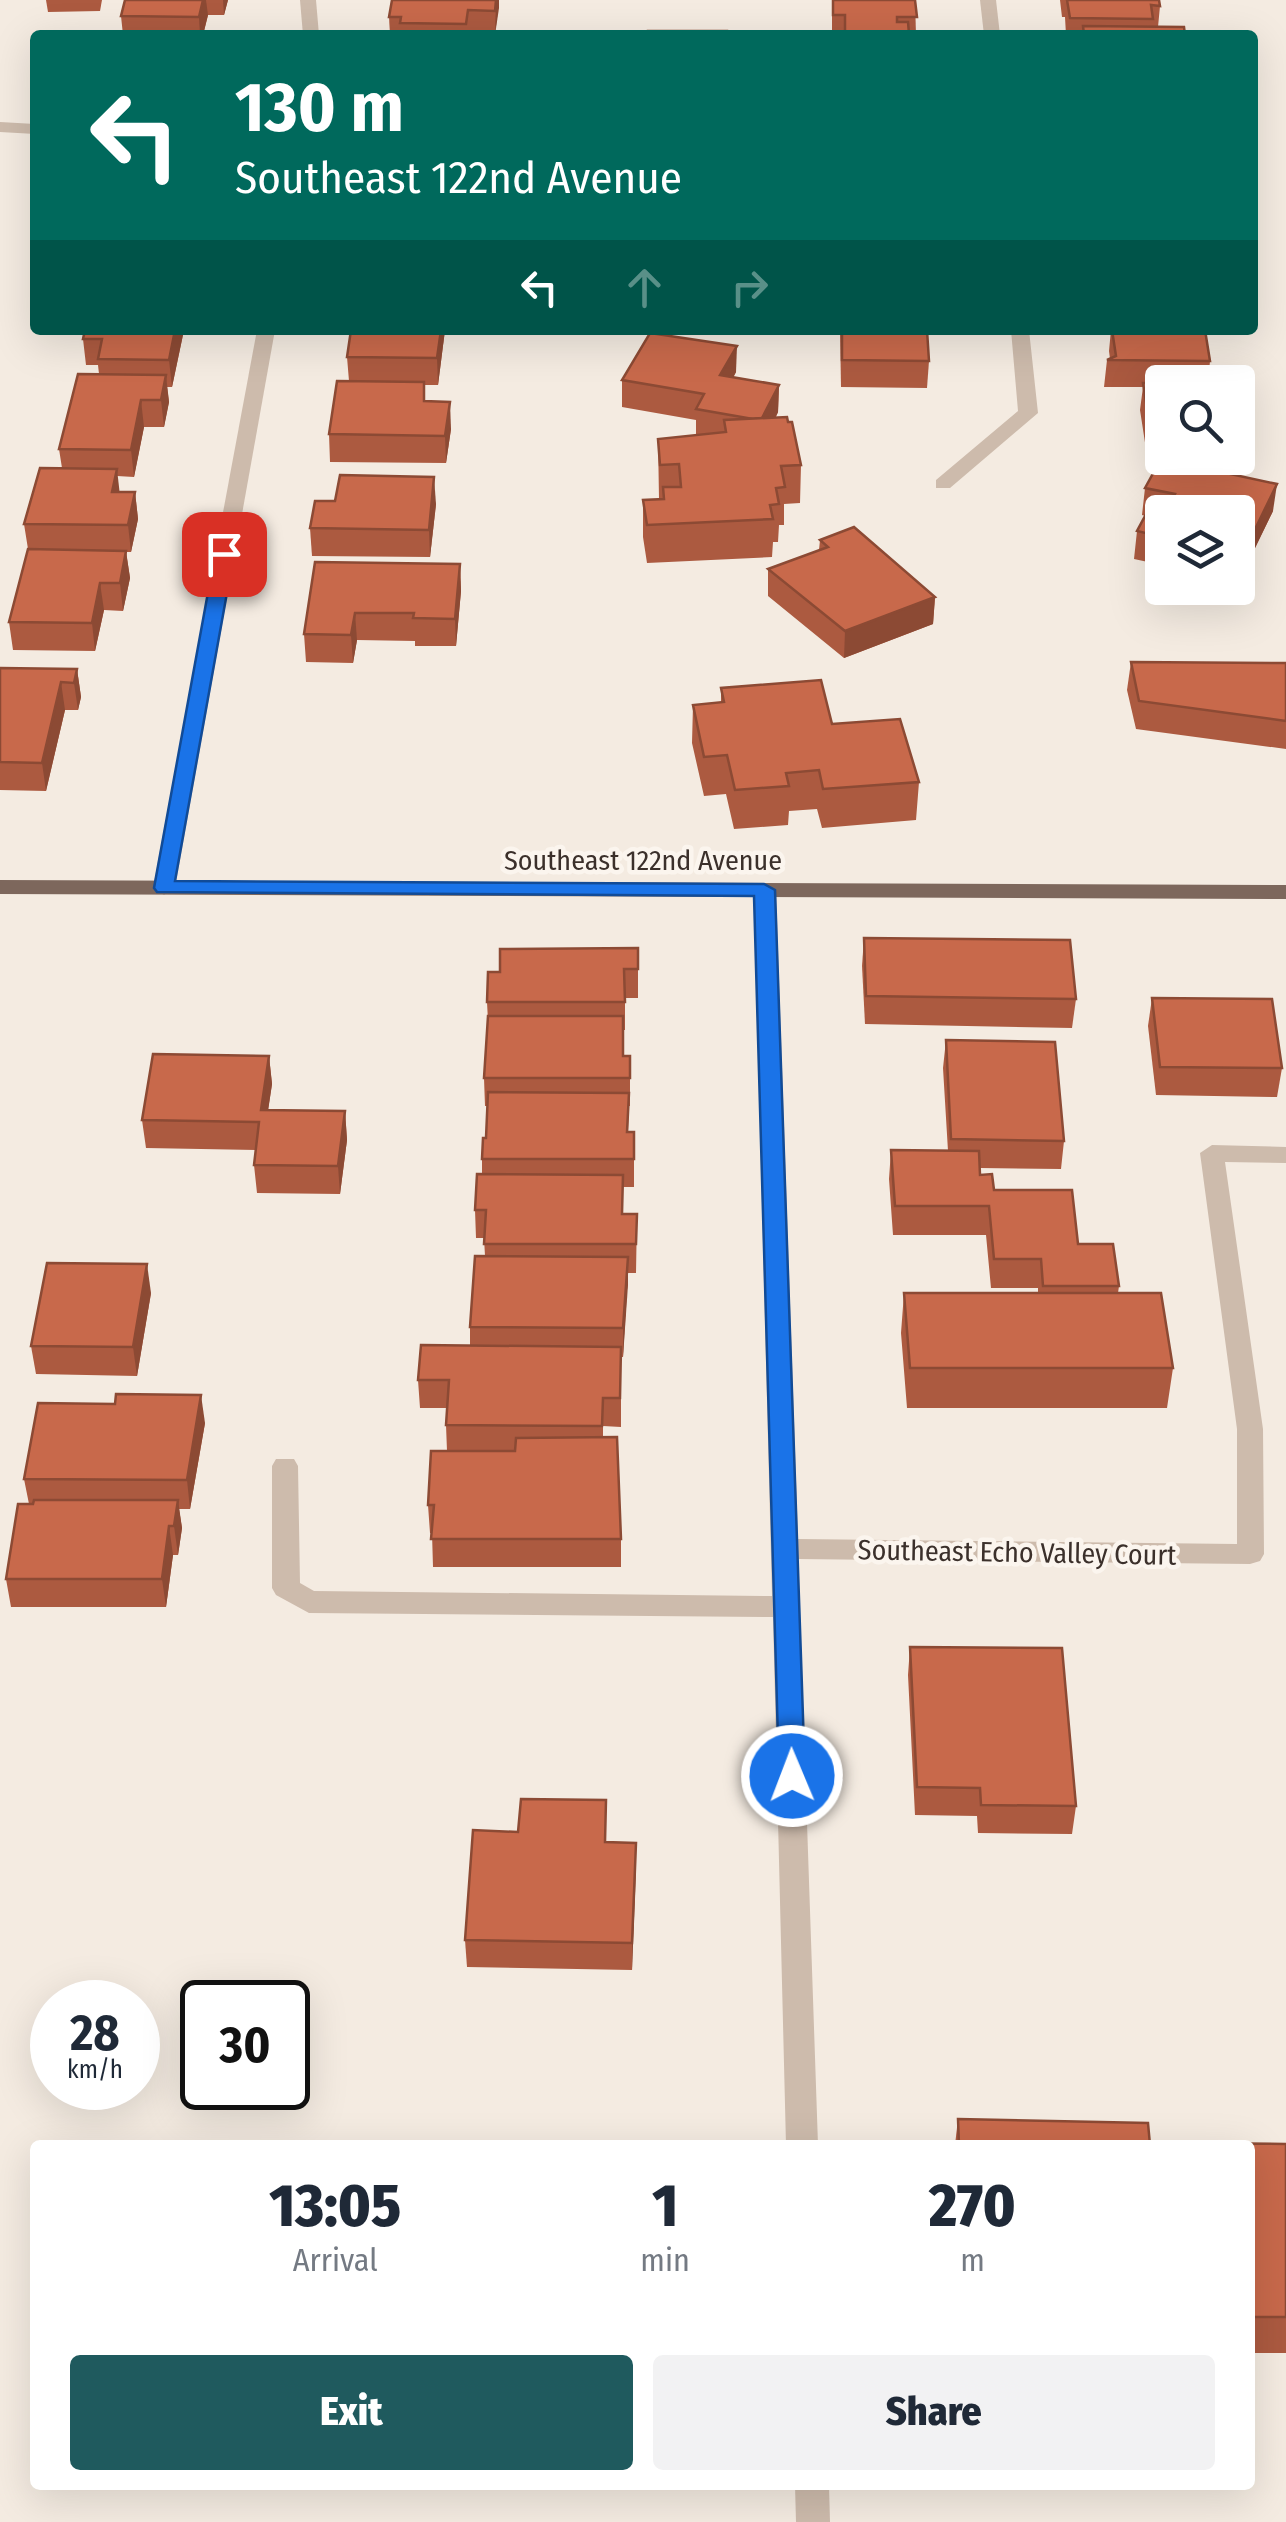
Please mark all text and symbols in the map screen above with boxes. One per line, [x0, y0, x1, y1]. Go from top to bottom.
text: 130 m [235, 66, 404, 150]
icon: left [70, 70, 200, 200]
text: Southeast 122nd Avenue [235, 151, 682, 205]
icon: left [512, 260, 567, 315]
icon: ahead [617, 260, 672, 315]
icon: right [722, 260, 777, 315]
map controls [1145, 365, 1255, 605]
button: search [1145, 365, 1255, 475]
button: layers [1145, 495, 1255, 605]
pin [182, 512, 267, 597]
icon: arrive [197, 527, 252, 582]
street label: Southeast 122nd Avenue [504, 844, 782, 877]
street label: Southeast Echo Valley Court [857, 1533, 1177, 1572]
position arrow [740, 1724, 844, 1828]
speed limit sign: 30 [180, 1980, 310, 2110]
text: 28 [70, 2003, 120, 2063]
text: km/h [67, 2055, 123, 2085]
text: 13:05 [269, 2170, 401, 2242]
text: 1 [652, 2170, 678, 2242]
text: 270 [929, 2170, 1016, 2242]
text: Arrival [293, 2241, 378, 2279]
text: min [640, 2241, 690, 2279]
text: m [960, 2241, 985, 2279]
button: Exit [70, 2355, 633, 2470]
button: Share [653, 2355, 1215, 2470]

